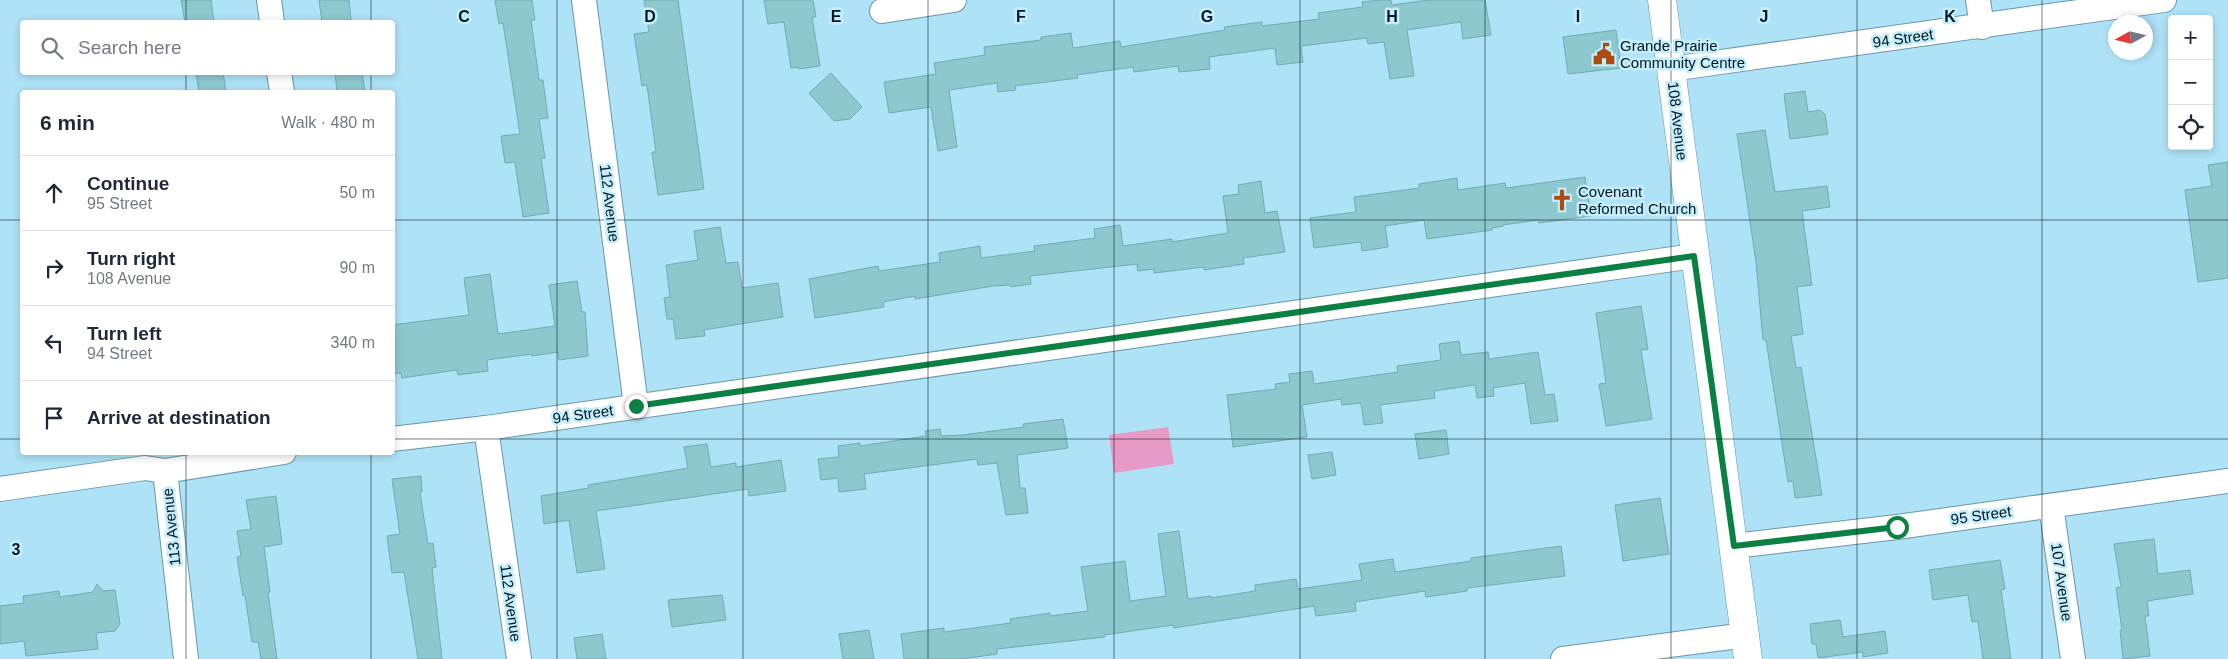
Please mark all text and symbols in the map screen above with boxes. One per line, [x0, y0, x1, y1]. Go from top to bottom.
text: C [458, 8, 470, 25]
text: D [644, 8, 656, 25]
text: E [831, 8, 842, 25]
text: F [1016, 8, 1026, 25]
text: G [1201, 8, 1213, 25]
text: H [1386, 8, 1398, 25]
text: I [1576, 8, 1580, 25]
text: J [1760, 8, 1768, 25]
text: K [1944, 8, 1956, 25]
north arrow [2108, 15, 2153, 60]
map controls [2168, 15, 2213, 150]
button: + [2168, 15, 2213, 60]
search box [20, 20, 395, 75]
street label: 94 Street [1872, 25, 1935, 51]
icon: search [38, 34, 66, 62]
text: Search here [78, 37, 182, 58]
place label: Grande Prairie Community Centre [1620, 37, 1745, 71]
public building icon: Grande Prairie Community Centre [1591, 41, 1617, 67]
button: − [2168, 60, 2213, 105]
street label: 108 Avenue [1665, 81, 1691, 161]
button: locate [2168, 105, 2213, 150]
text: 6 min [40, 111, 95, 134]
text: Walk · 480 m [281, 114, 375, 131]
street label: 112 Avenue [597, 163, 623, 243]
text: Continue [87, 173, 169, 194]
icon: ahead [40, 179, 68, 207]
place label: Covenant Reformed Church [1578, 183, 1696, 217]
text: 50 m [339, 184, 375, 201]
church icon: Covenant Reformed Church [1549, 187, 1575, 213]
text: 95 Street [87, 195, 152, 212]
text: Turn right [87, 248, 175, 269]
icon: right [40, 254, 68, 282]
text: 90 m [339, 259, 375, 276]
text: 108 Avenue [87, 270, 171, 287]
text: Turn left [87, 323, 162, 344]
icon: left [40, 329, 68, 357]
text: 340 m [331, 334, 375, 351]
text: 94 Street [87, 345, 152, 362]
route end [625, 395, 648, 418]
street label: 94 Street [552, 401, 615, 427]
icon: arrive [40, 404, 68, 432]
text: Arrive at destination [87, 407, 271, 428]
street label: 113 Avenue [158, 487, 184, 567]
street label: 95 Street [1950, 502, 2013, 528]
route start [1886, 516, 1909, 539]
text: 3 [12, 541, 21, 558]
street label: 107 Avenue [2048, 542, 2076, 622]
street label: 112 Avenue [497, 563, 525, 643]

